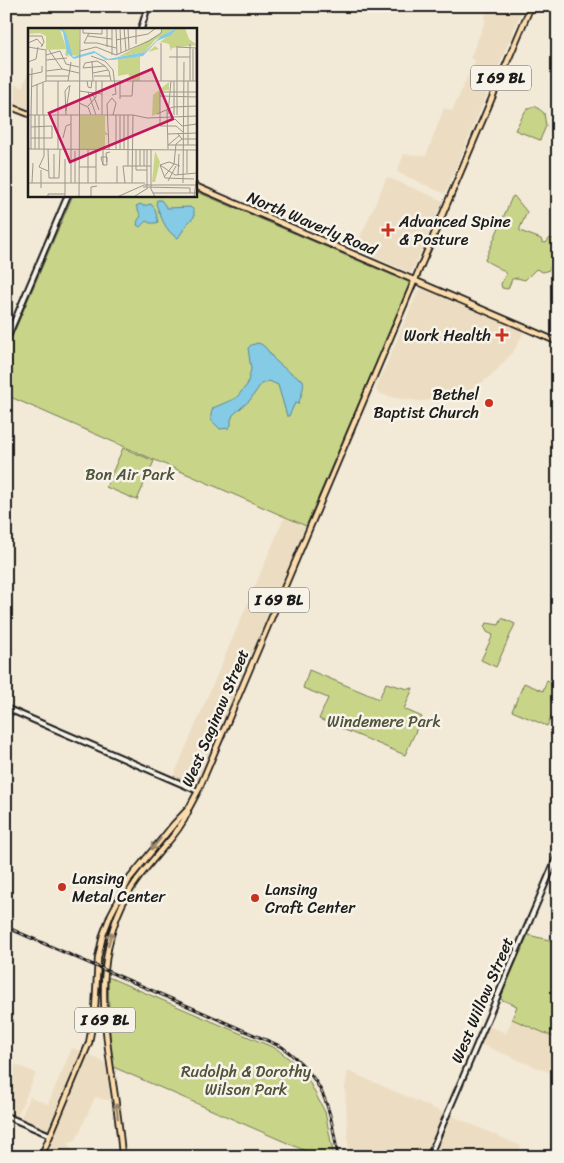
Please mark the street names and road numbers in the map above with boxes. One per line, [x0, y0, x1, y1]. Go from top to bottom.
road number: I 69 BL [471, 66, 531, 90]
street label: North Waverly Road [242, 183, 383, 264]
road number: I 69 BL [249, 588, 309, 612]
street label: West Saginaw Street [173, 644, 257, 792]
street label: West Willow Street [442, 932, 522, 1068]
road number: I 69 BL [75, 1008, 135, 1032]

